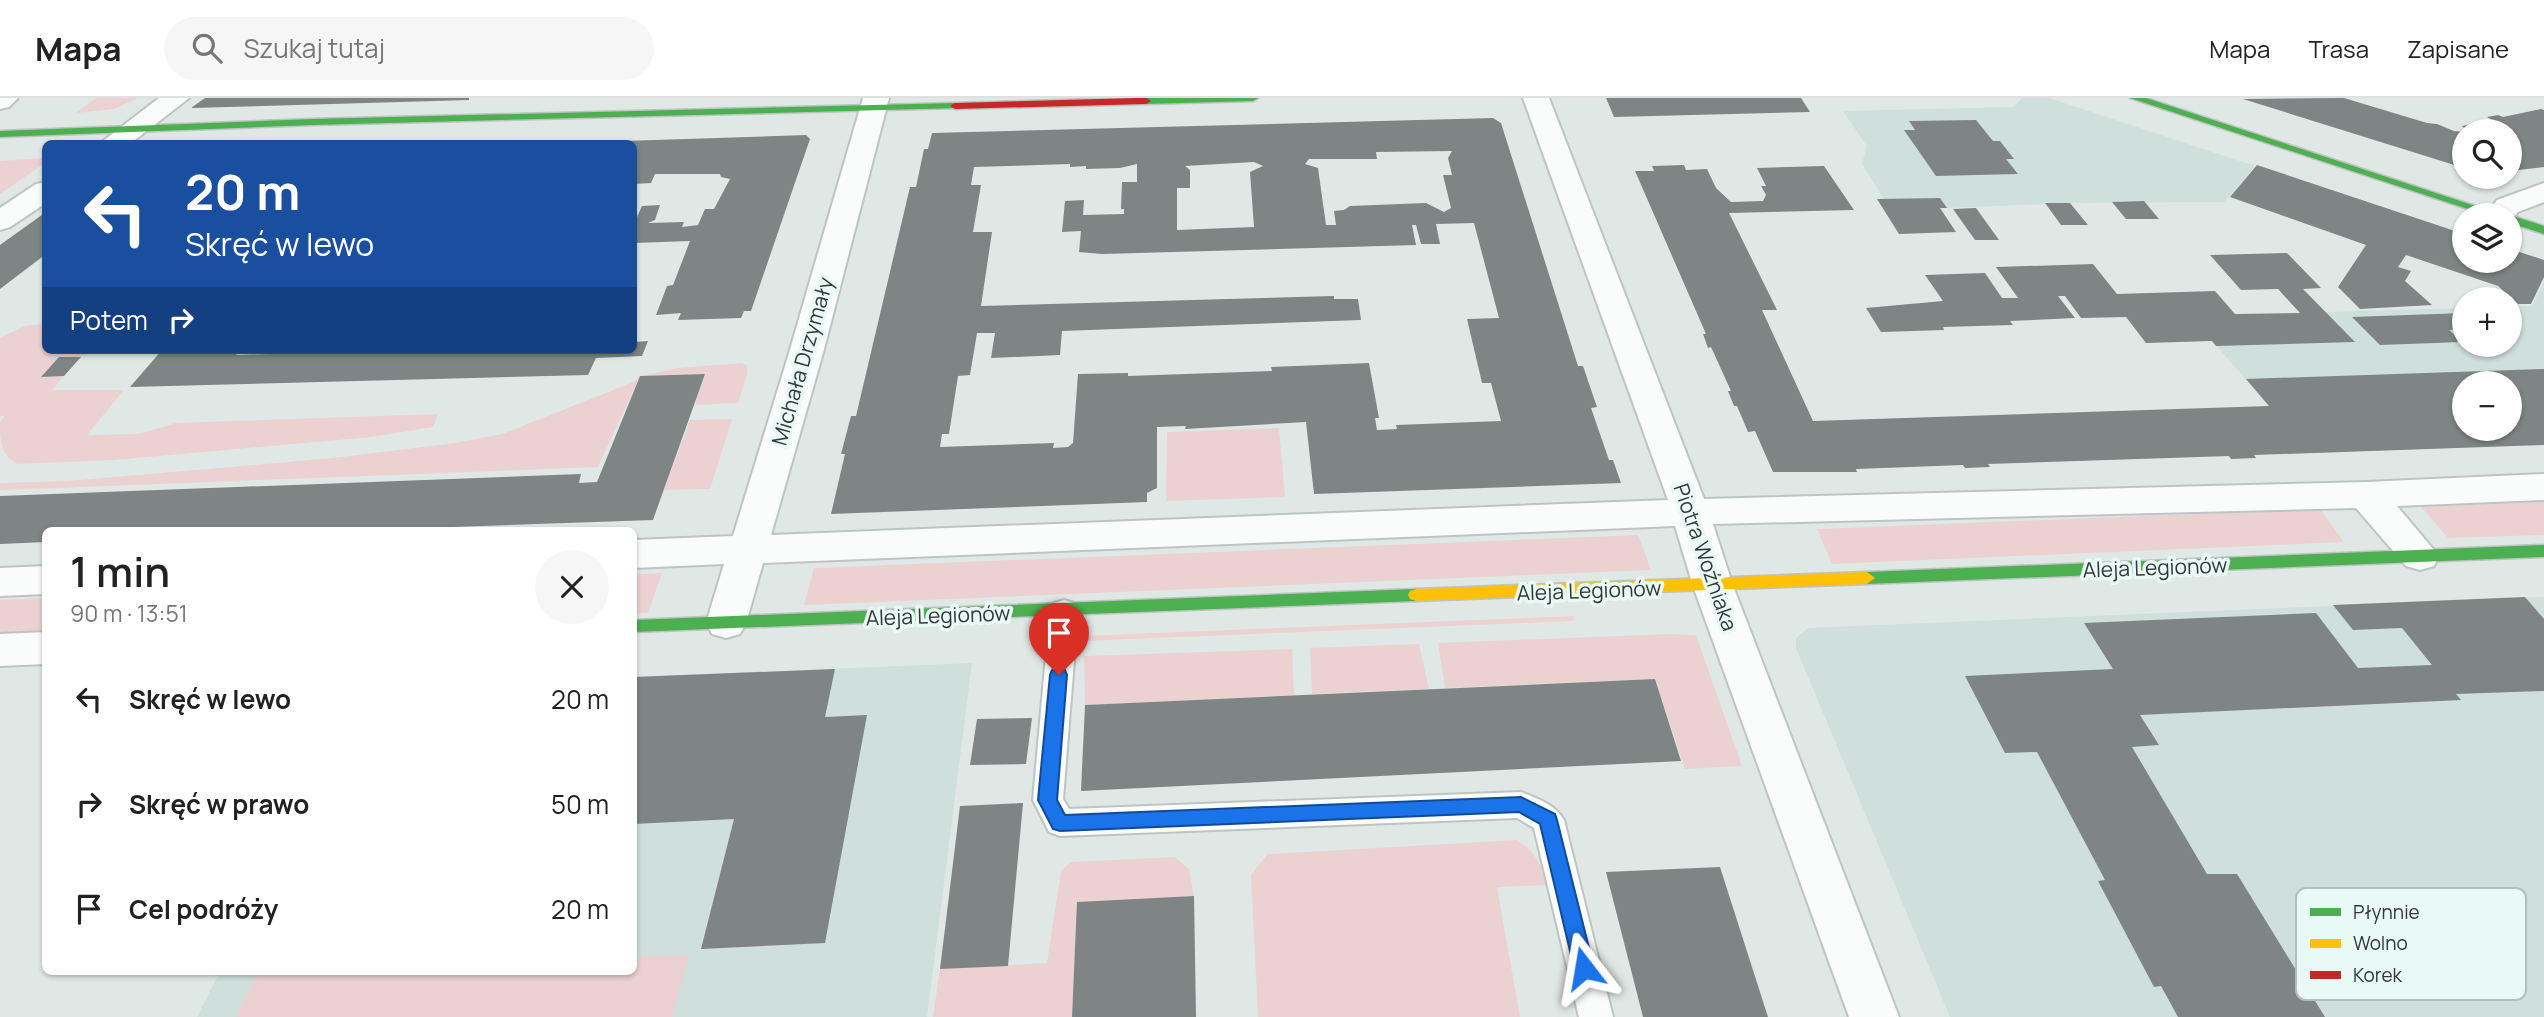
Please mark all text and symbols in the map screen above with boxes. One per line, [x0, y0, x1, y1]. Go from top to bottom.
search box [164, 17, 654, 80]
text: Mapa [35, 26, 122, 71]
icon: search [188, 29, 226, 67]
text: Szukaj tutaj [244, 30, 385, 66]
text: Mapa [2209, 32, 2270, 65]
text: Trasa [2308, 32, 2369, 65]
text: Zapisane [2407, 32, 2509, 65]
map controls [2452, 119, 2522, 441]
button: search [2452, 119, 2522, 189]
text: 20 m [185, 158, 300, 225]
icon: left [70, 168, 161, 259]
button: layers [2452, 203, 2522, 273]
text: Skręć w lewo [185, 222, 374, 266]
street label: Michała Drzymały [765, 274, 839, 448]
button: + [2452, 287, 2522, 357]
icon: right [162, 301, 200, 339]
text: Potem [70, 302, 148, 338]
button: − [2452, 371, 2522, 441]
street label: Piotra Woźniaka [1668, 480, 1744, 634]
text: 1 min [70, 542, 170, 600]
button: close [535, 550, 609, 624]
street label: Aleja Legionów [2082, 550, 2228, 584]
street label: Aleja Legionów [1516, 573, 1662, 607]
text: 90 m · 13:51 [70, 597, 188, 629]
street label: Aleja Legionów [865, 598, 1011, 632]
pin [1029, 603, 1089, 675]
icon: arrive [1040, 614, 1078, 652]
icon: left [70, 680, 108, 718]
text: Skręć w lewo [129, 681, 291, 717]
text: 20 m [551, 681, 609, 717]
icon: right [70, 785, 108, 823]
text: Skręć w prawo [129, 786, 309, 822]
text: 50 m [551, 786, 609, 822]
legend [2296, 888, 2526, 1000]
icon: arrive [70, 890, 108, 928]
text: Cel podróży [129, 891, 278, 927]
text: 20 m [551, 891, 609, 927]
text: Płynnie [2353, 899, 2420, 925]
text: Wolno [2353, 930, 2408, 956]
position arrow [1547, 931, 1621, 1005]
text: Korek [2353, 962, 2403, 988]

